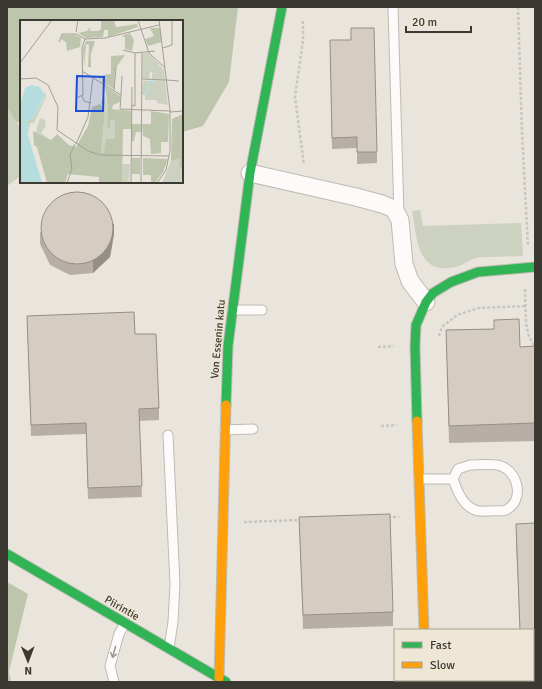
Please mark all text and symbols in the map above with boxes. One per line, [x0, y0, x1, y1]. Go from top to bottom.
scale bar [406, 8, 471, 34]
text: 20 m [412, 15, 437, 30]
inset map [20, 20, 183, 183]
street label: Von Essenin katu [208, 299, 228, 379]
street label: Piirintie [102, 593, 142, 623]
legend [394, 629, 534, 681]
text: Fast [430, 638, 451, 653]
north arrow [8, 641, 48, 681]
one-way arrow [110, 645, 117, 658]
text: Slow [430, 658, 455, 673]
text: N [24, 664, 32, 677]

